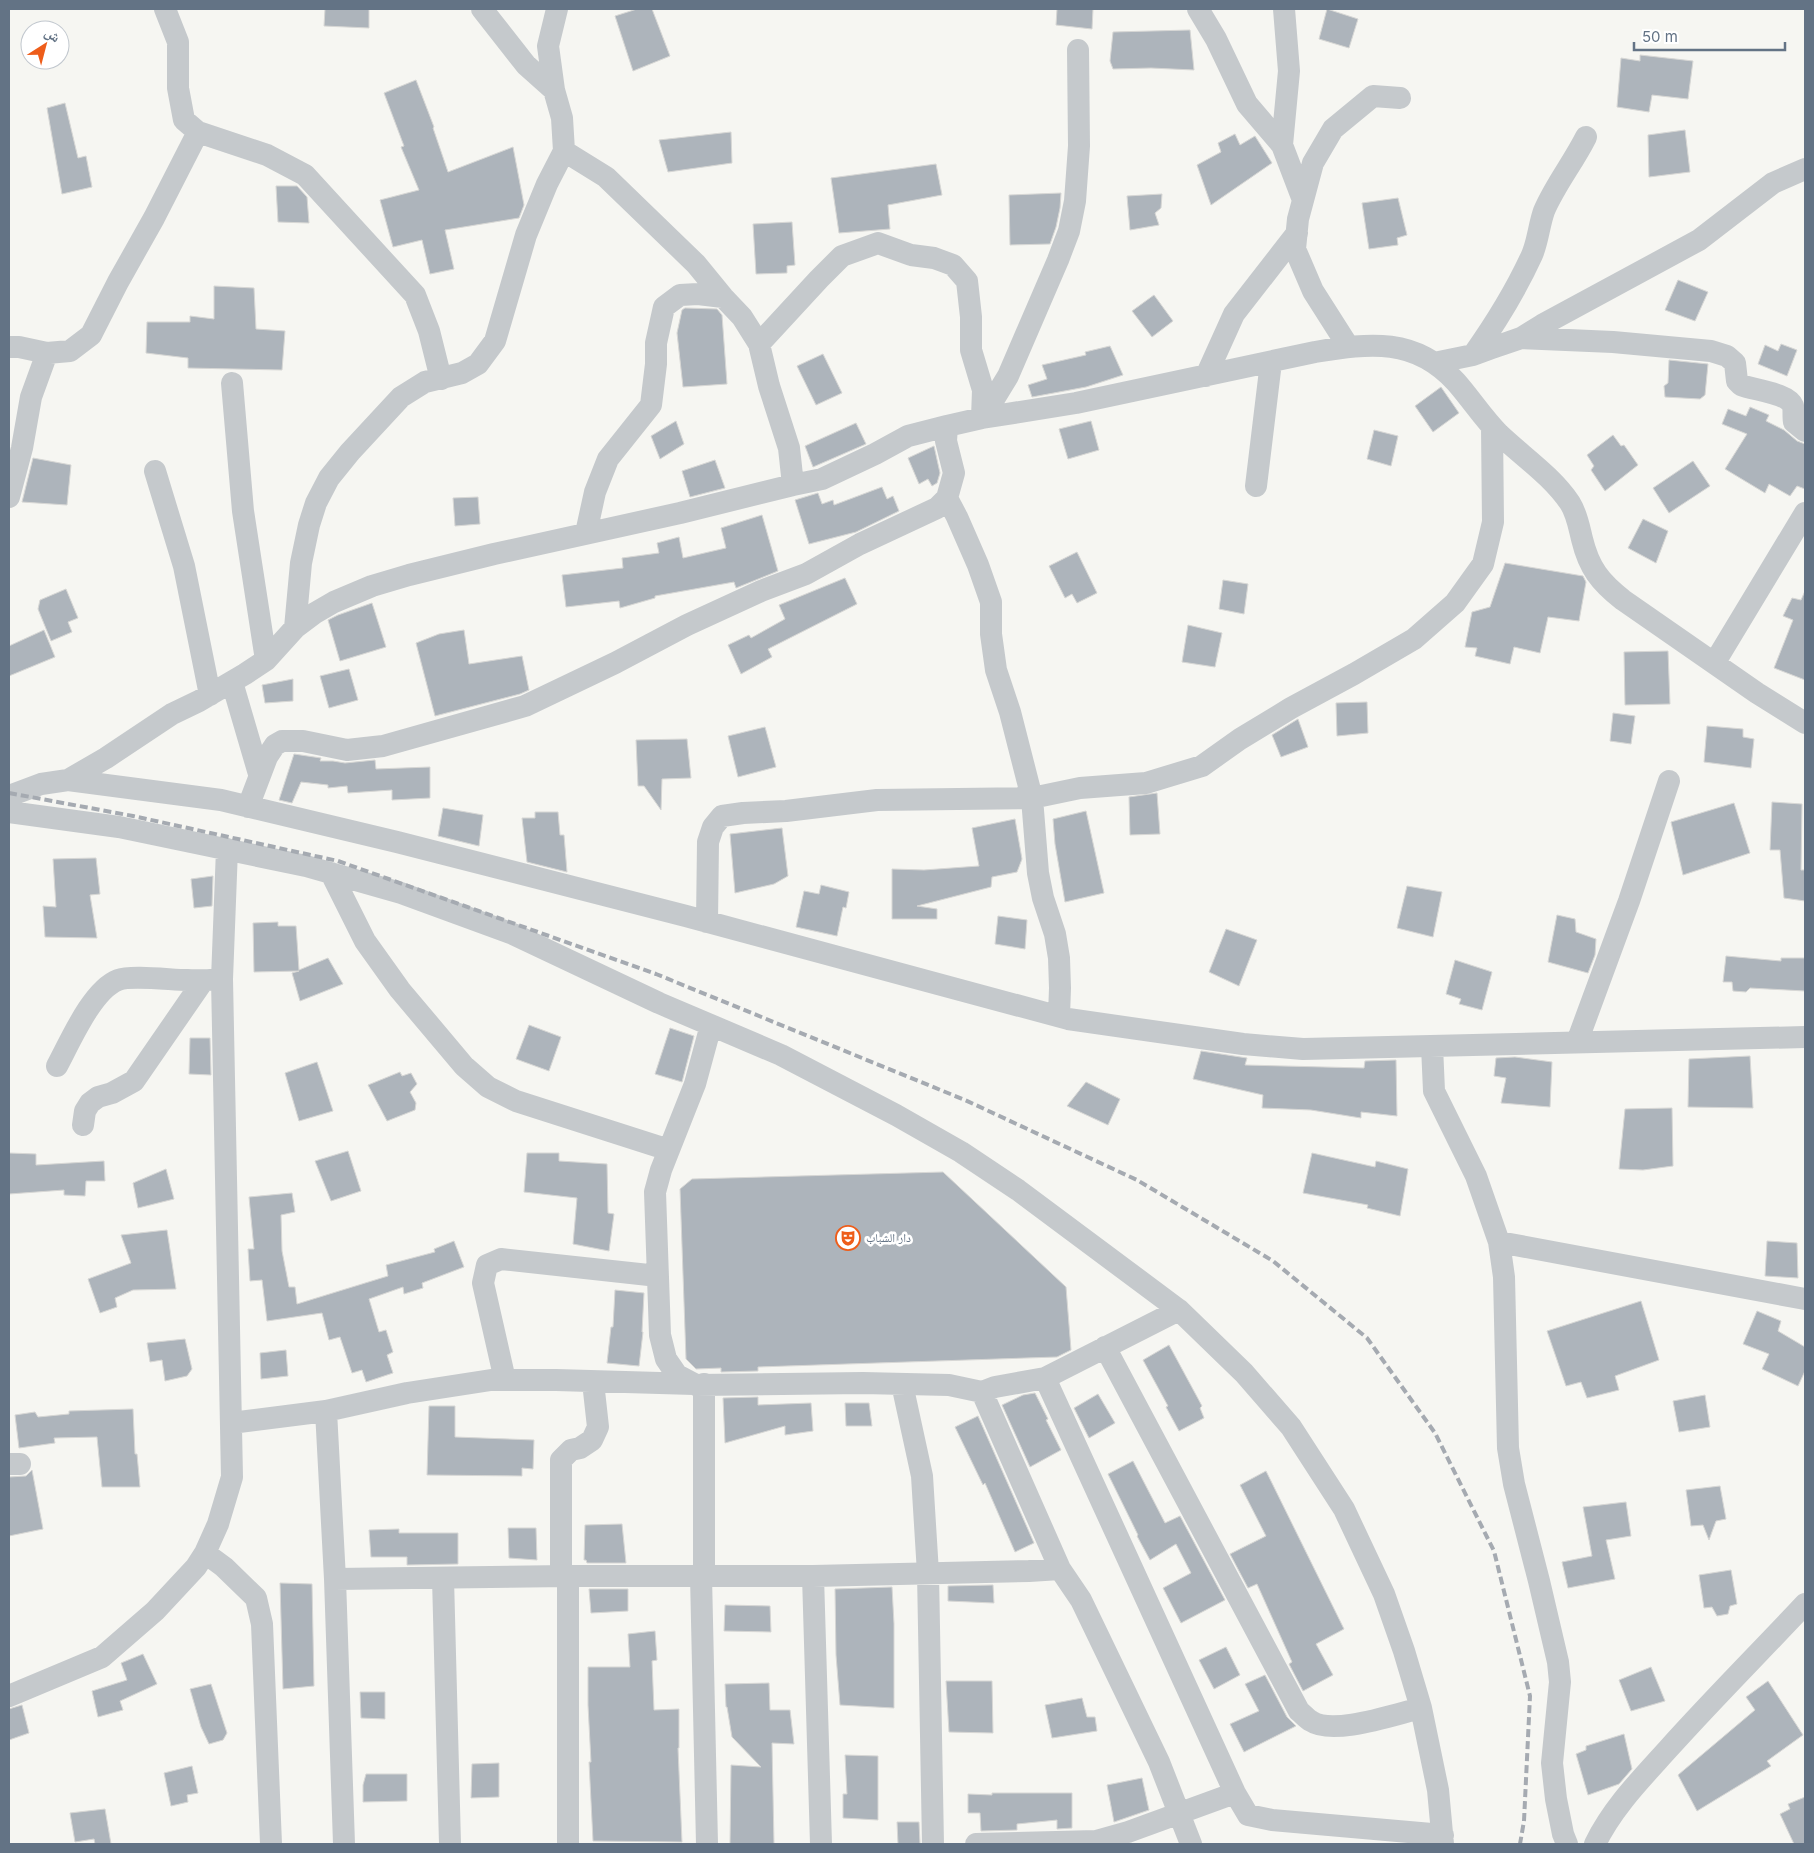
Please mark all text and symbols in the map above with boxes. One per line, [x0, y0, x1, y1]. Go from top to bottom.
north arrow [20, 20, 70, 70]
scale bar [1634, 20, 1785, 52]
text: ش [41, 23, 64, 46]
text: 50 m [1642, 27, 1678, 46]
theatre icon: دار الشباب [835, 1225, 861, 1251]
place label: دار الشباب [866, 1230, 911, 1245]

